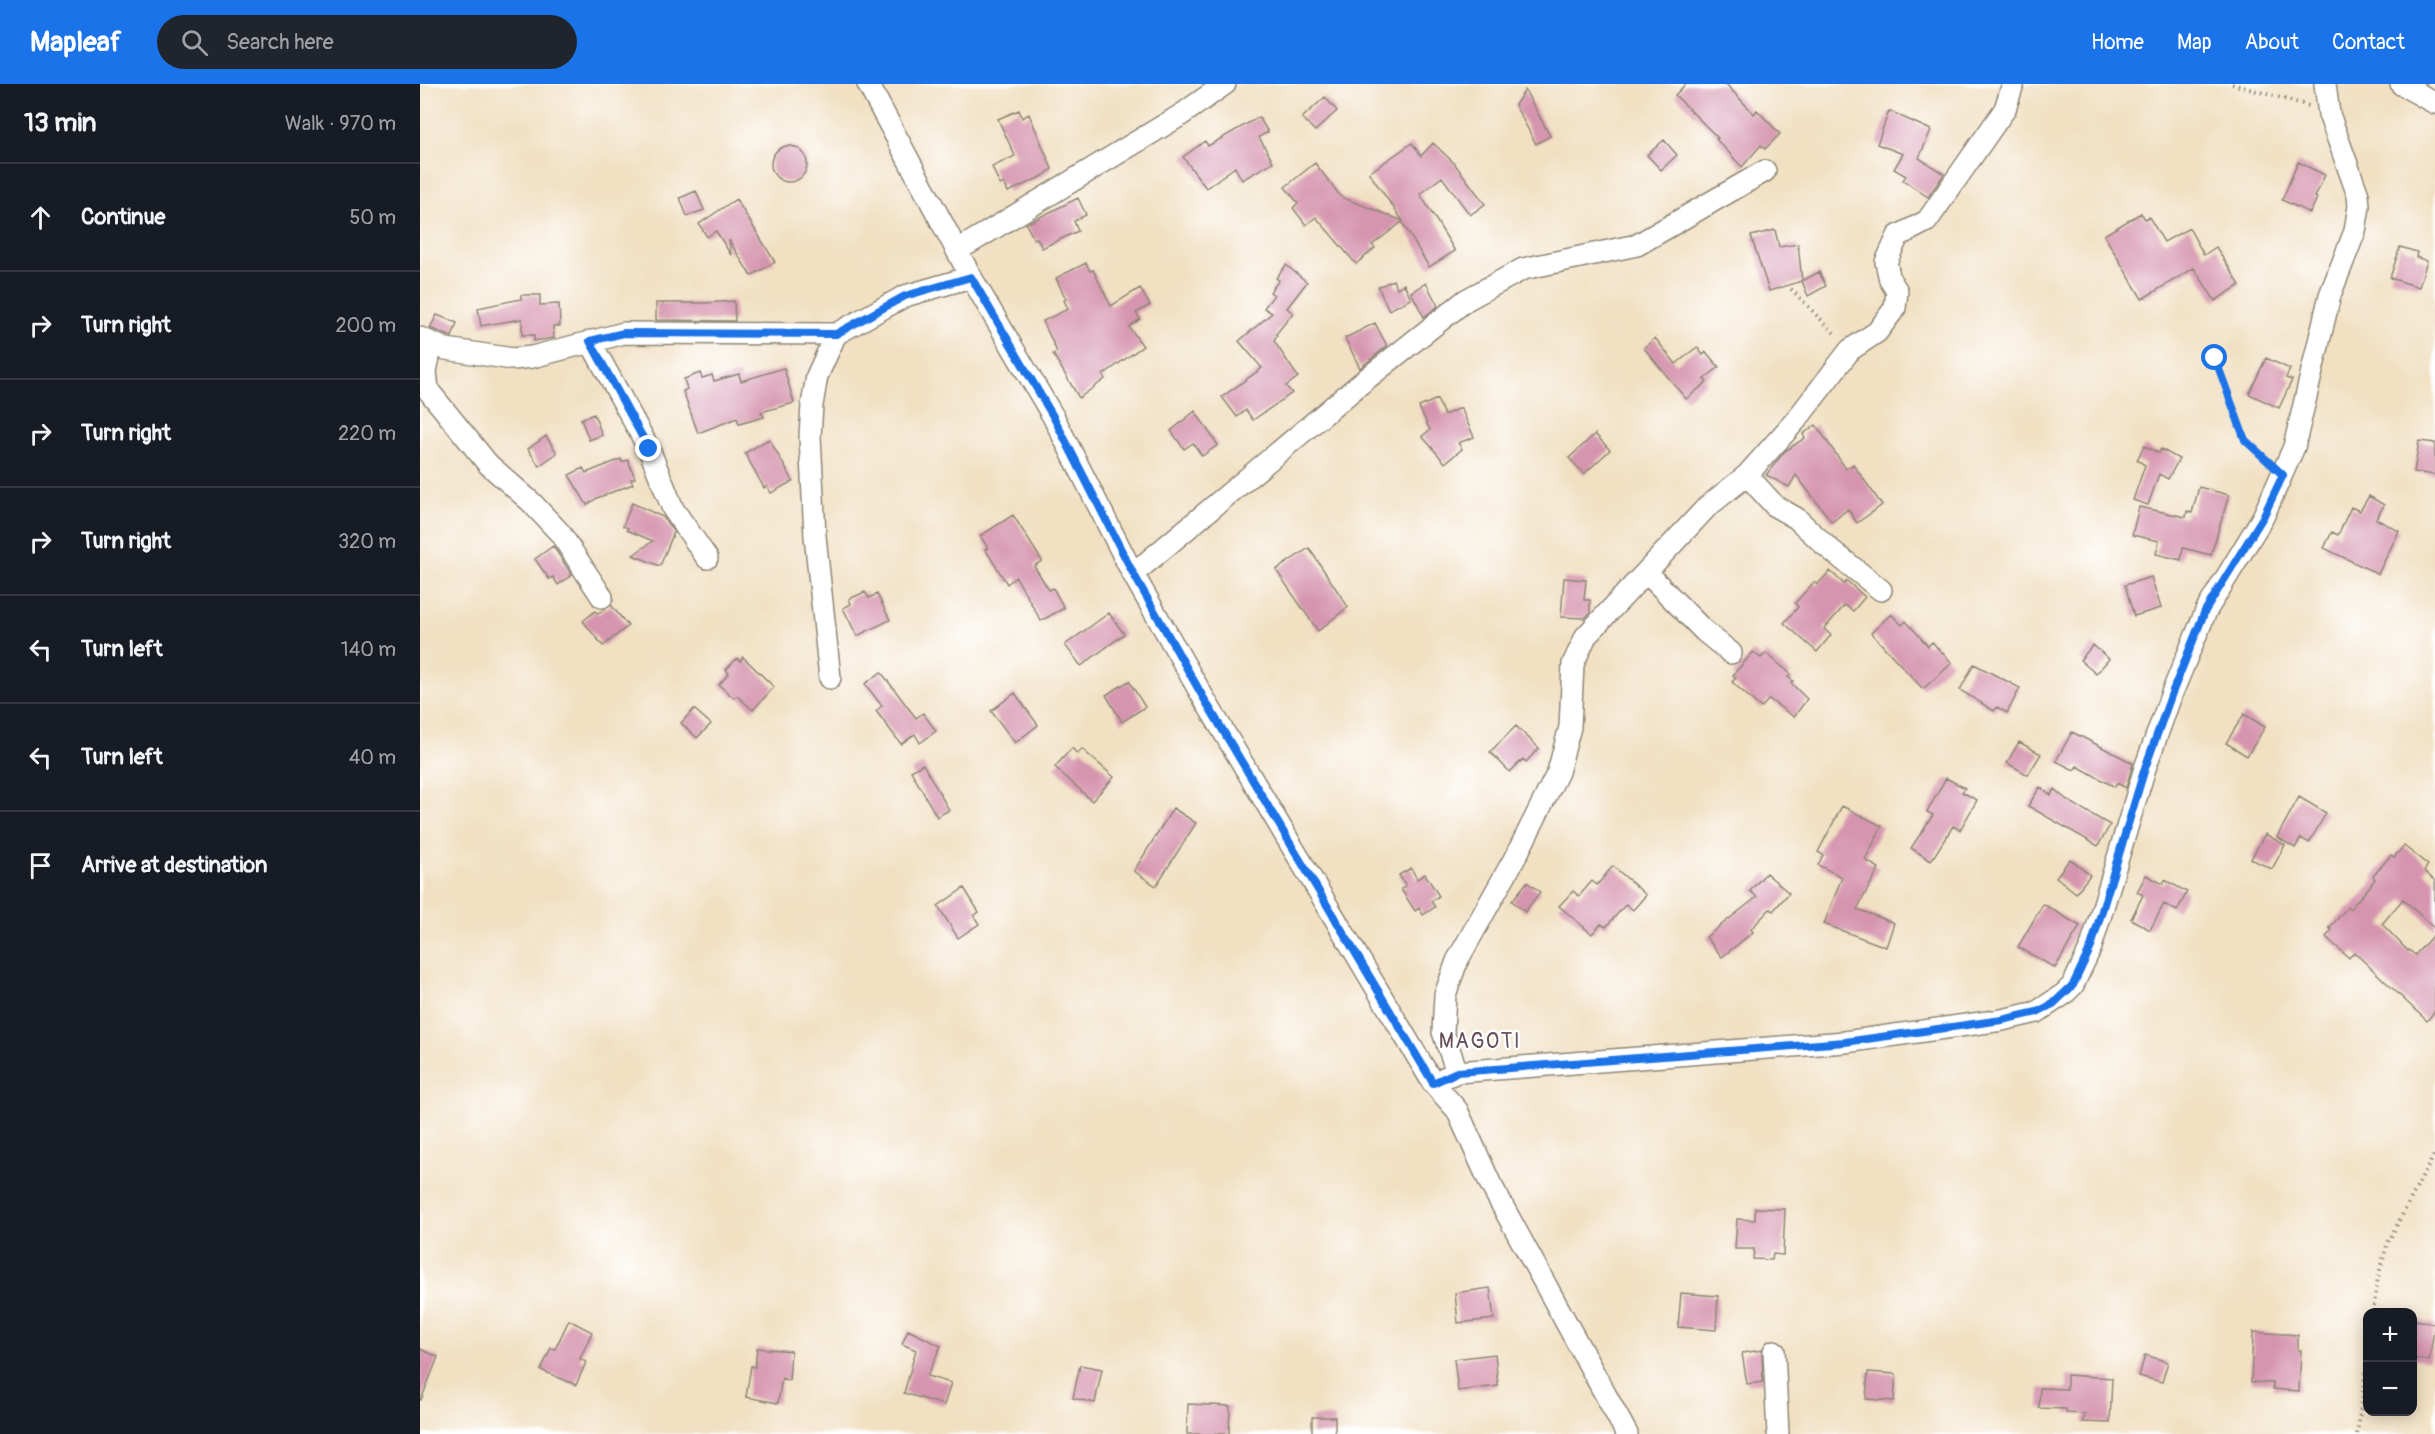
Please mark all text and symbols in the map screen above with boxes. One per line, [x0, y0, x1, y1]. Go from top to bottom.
search box [157, 15, 577, 69]
text: Mapleaf [30, 25, 121, 60]
icon: search [178, 26, 211, 59]
text: Search here [226, 28, 334, 56]
text: Home [2091, 29, 2144, 56]
text: Map [2177, 29, 2212, 56]
text: About [2245, 29, 2299, 56]
text: Contact [2332, 29, 2405, 56]
text: 13 min [24, 107, 97, 139]
text: Walk · 970 m [285, 111, 396, 136]
icon: ahead [24, 201, 57, 234]
text: Continue [81, 203, 165, 231]
text: 50 m [349, 205, 396, 230]
icon: right [24, 309, 57, 342]
text: Turn right [81, 311, 171, 339]
text: 200 m [335, 313, 396, 338]
route start [2201, 344, 2227, 370]
icon: right [24, 417, 57, 450]
text: Turn right [81, 419, 171, 447]
text: 220 m [338, 421, 396, 446]
route end [635, 435, 661, 461]
icon: right [24, 525, 57, 558]
text: Turn right [81, 527, 171, 555]
text: 320 m [338, 529, 396, 554]
icon: left [24, 633, 57, 666]
text: Turn left [81, 635, 163, 663]
text: 140 m [341, 637, 396, 662]
icon: left [24, 741, 57, 774]
text: Turn left [81, 743, 163, 771]
text: 40 m [349, 745, 396, 770]
icon: arrive [24, 849, 57, 882]
text: Arrive at destination [81, 851, 267, 879]
district label: MAGOTI [1439, 1028, 1521, 1055]
map controls [2363, 1308, 2417, 1416]
button: + [2363, 1308, 2417, 1362]
button: − [2363, 1362, 2417, 1416]

